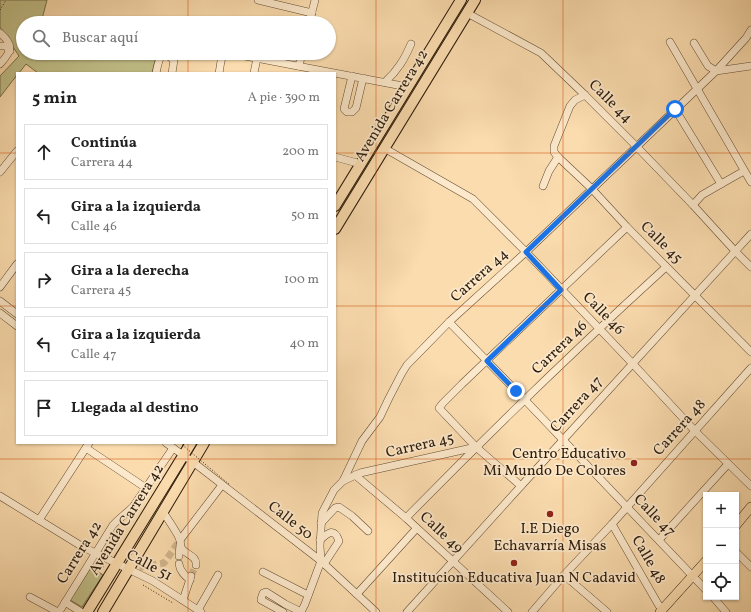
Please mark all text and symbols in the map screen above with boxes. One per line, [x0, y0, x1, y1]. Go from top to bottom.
search box [16, 16, 336, 60]
icon: search [30, 27, 52, 49]
text: Buscar aquí [62, 28, 138, 49]
street label: Avenida Carrera 42 [350, 46, 434, 166]
street label: Calle 44 [583, 75, 637, 129]
text: 5 min [32, 87, 77, 110]
text: A pie · 390 m [248, 89, 320, 107]
route start [666, 100, 684, 118]
text: Continúa [71, 133, 137, 154]
icon: ahead [33, 141, 55, 163]
text: 200 m [282, 143, 319, 161]
text: Carrera 44 [71, 154, 133, 172]
text: Gira a la izquierda [71, 197, 201, 218]
icon: left [33, 205, 55, 227]
text: 50 m [291, 207, 319, 225]
street label: Calle 45 [635, 217, 687, 269]
text: Calle 46 [71, 218, 117, 236]
street label: Carrera 44 [446, 244, 514, 308]
text: Gira a la derecha [71, 261, 189, 282]
icon: right [33, 269, 55, 291]
text: 100 m [284, 271, 319, 289]
text: Carrera 45 [71, 282, 131, 300]
street label: Calle 46 [577, 288, 629, 340]
street label: Carrera 46 [527, 316, 593, 380]
text: Gira a la izquierda [71, 325, 201, 346]
icon: left [33, 333, 55, 355]
text: 40 m [290, 335, 319, 353]
text: Calle 47 [71, 346, 117, 364]
street label: Carrera 47 [546, 372, 608, 438]
route end [507, 382, 525, 400]
street label: Carrera 48 [649, 395, 711, 461]
icon: arrive [33, 397, 55, 419]
text: Llegada al destino [71, 398, 199, 419]
street label: Carrera 45 [384, 428, 456, 464]
place label: Centro Educativo Mi Mundo De Colores [483, 444, 626, 482]
marker: Centro Educativo Mi Mundo De Colores [629, 458, 639, 468]
street label: Avenida Carrera 42 [84, 460, 170, 580]
street label: Calle 47 [628, 490, 680, 542]
map controls [703, 492, 739, 600]
button: + [703, 492, 739, 528]
street label: Calle 50 [263, 497, 317, 545]
street label: Calle 49 [415, 507, 468, 559]
marker: I.E Diego Echavarría Misas [545, 509, 555, 519]
street label: Carrera 42 [52, 517, 108, 589]
place label: I.E Diego Echavarría Misas [493, 519, 607, 557]
button: − [703, 528, 739, 564]
street label: Calle 48 [626, 532, 670, 588]
street label: Calle 51 [122, 545, 176, 587]
marker: Institucion Educativa Juan N Cadavid [509, 558, 519, 568]
button: locate [703, 564, 739, 600]
place label: Institucion Educativa Juan N Cadavid [392, 568, 636, 589]

